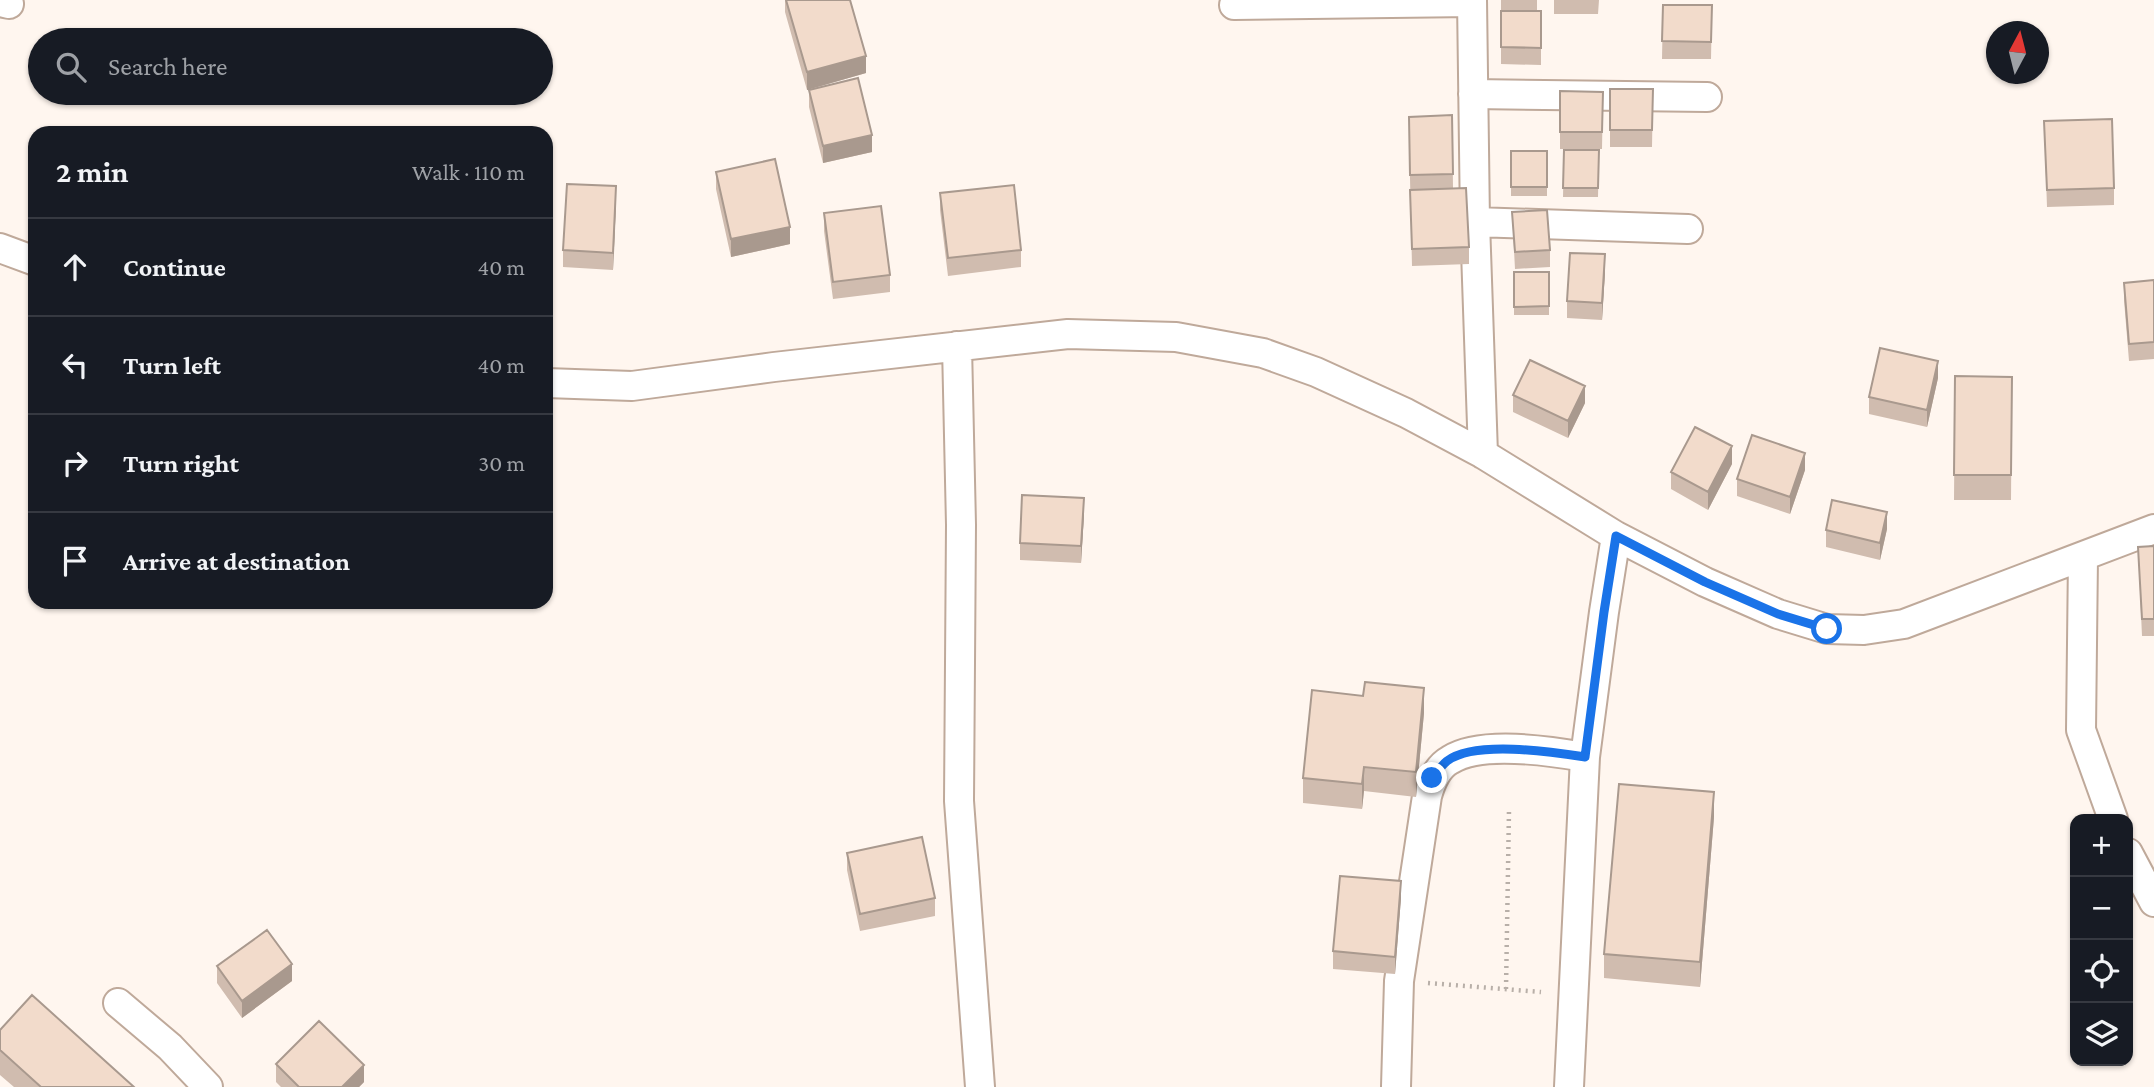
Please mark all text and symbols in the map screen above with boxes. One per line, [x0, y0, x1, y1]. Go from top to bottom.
north arrow [1986, 21, 2049, 84]
search box [28, 28, 553, 105]
icon: search [52, 48, 90, 86]
text: Search here [108, 52, 227, 81]
text: 2 min [56, 155, 128, 188]
text: Walk · 110 m [412, 159, 525, 185]
icon: ahead [56, 248, 94, 286]
text: Continue [123, 253, 226, 282]
text: 40 m [477, 254, 525, 280]
icon: left [56, 346, 94, 384]
text: Turn left [123, 351, 221, 380]
text: 40 m [477, 352, 525, 378]
icon: right [56, 444, 94, 482]
text: Turn right [123, 449, 239, 478]
text: 30 m [478, 450, 525, 476]
icon: arrive [56, 542, 94, 580]
text: Arrive at destination [123, 547, 350, 576]
route start [1811, 613, 1842, 644]
route end [1416, 762, 1447, 793]
map controls [2070, 814, 2133, 1066]
button: + [2070, 814, 2133, 877]
button: − [2070, 877, 2133, 940]
button: locate [2070, 940, 2133, 1003]
button: layers [2070, 1003, 2133, 1066]

